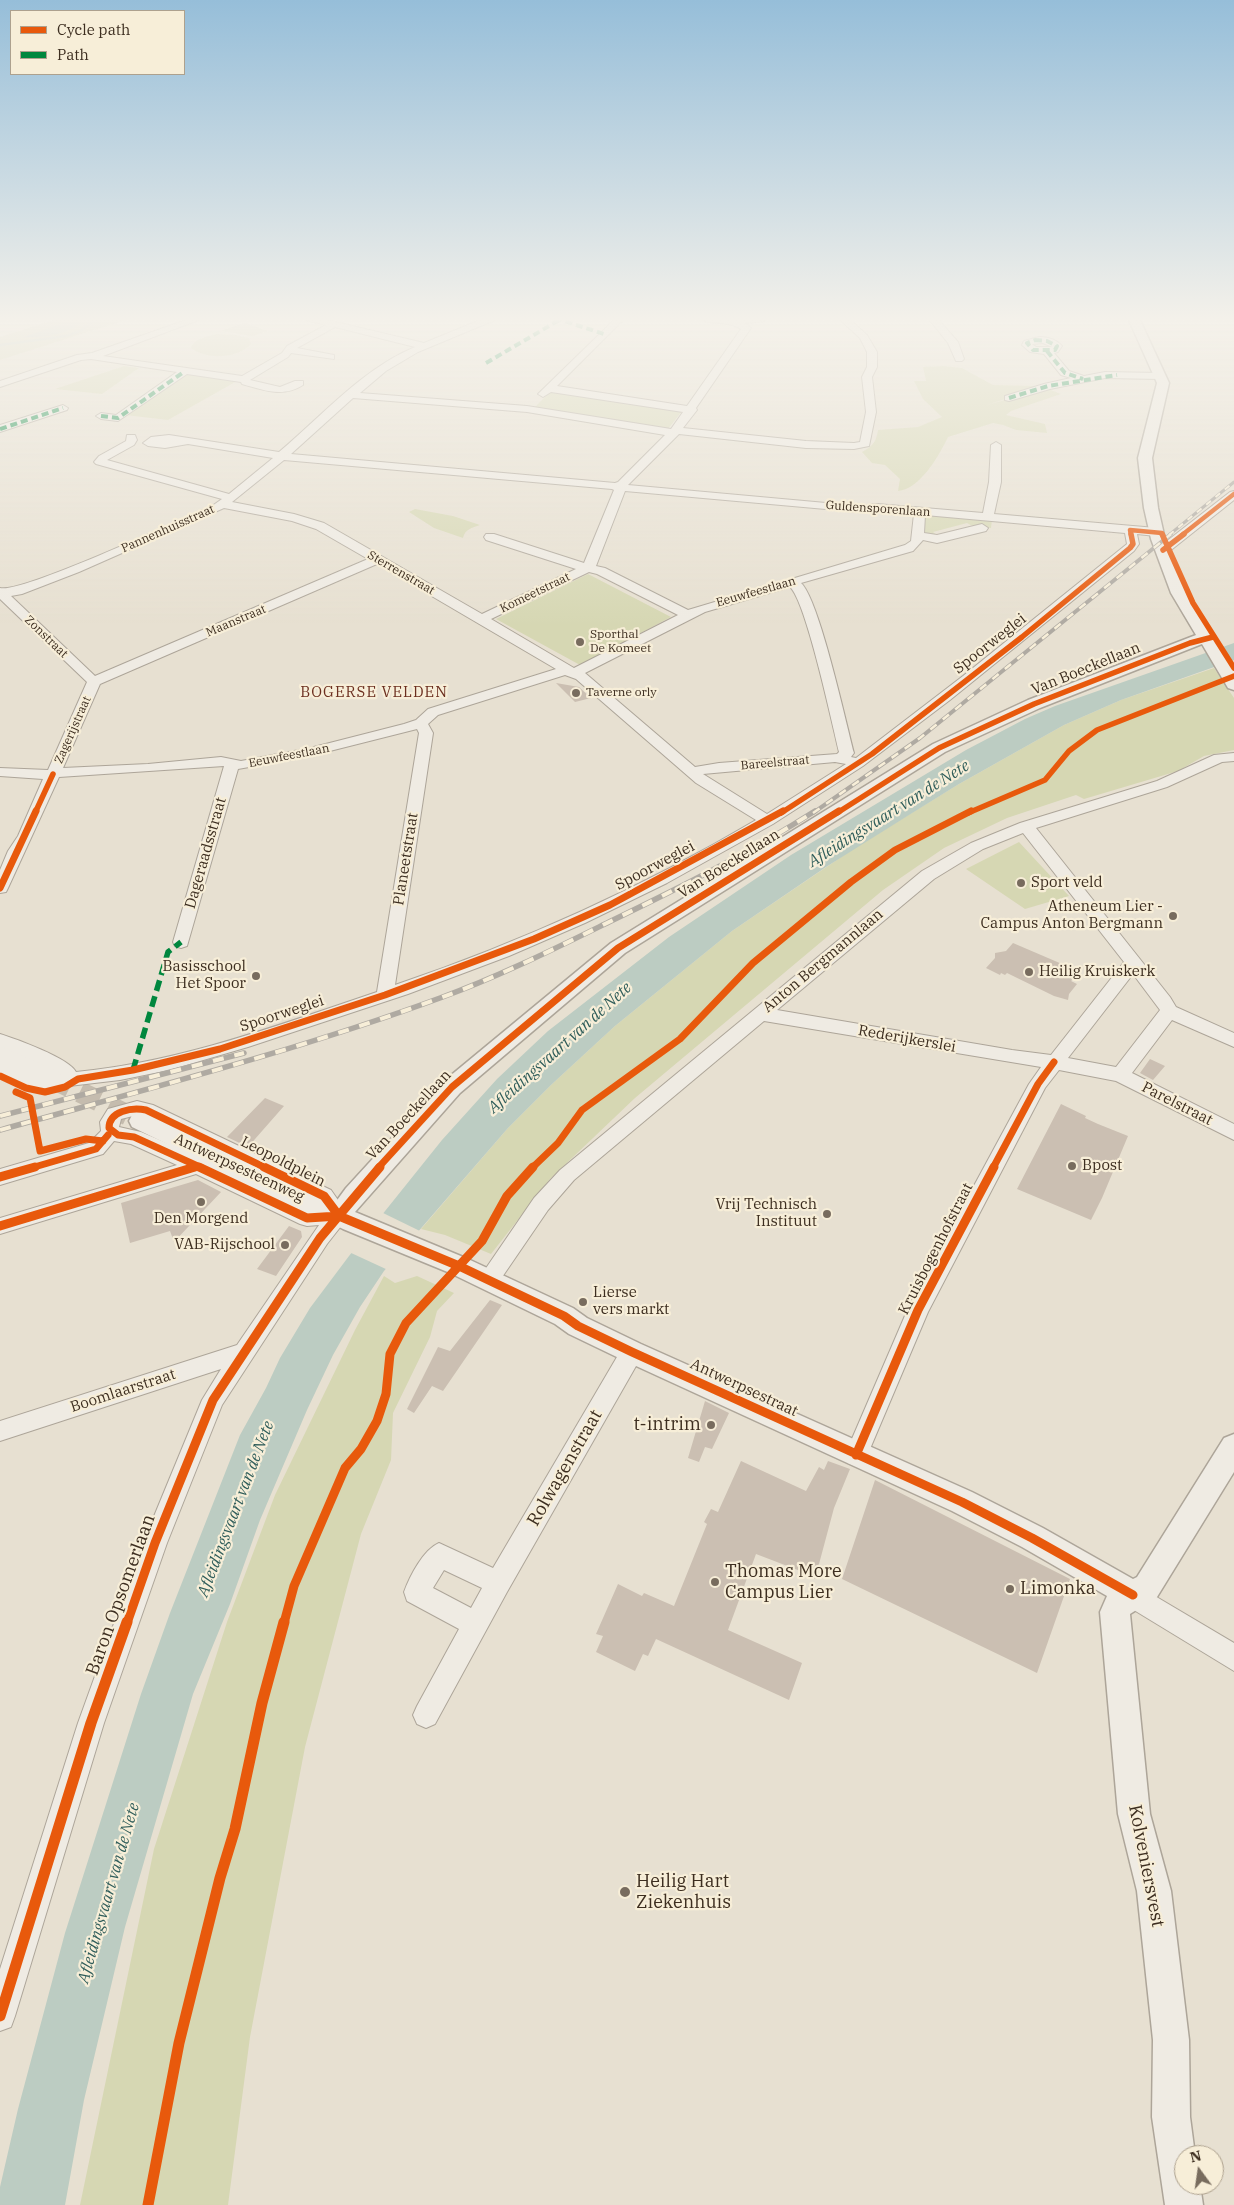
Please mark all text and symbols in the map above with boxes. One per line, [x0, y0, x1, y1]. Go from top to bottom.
legend [10, 10, 185, 75]
text: Cycle path [57, 20, 130, 39]
text: Path [57, 45, 89, 64]
street label: Guldensporenlaan [825, 498, 931, 520]
street label: Pannenhuisstraat [119, 502, 217, 556]
street label: Sterrenstraat [365, 548, 437, 598]
street label: Komeetstraat [498, 570, 572, 616]
street label: Eeuwfeestlaan [715, 574, 797, 610]
street label: Maanstraat [204, 602, 268, 640]
street label: Spoorweglei [950, 610, 1030, 678]
street label: Zonstraat [21, 613, 71, 661]
place label: Sporthal De Komeet [590, 628, 651, 656]
marker: Sporthal De Komeet [574, 636, 586, 648]
street label: Van Boeckellaan [1029, 639, 1143, 699]
district label: BOGERSE VELDEN [298, 684, 450, 702]
place label: Taverne orly [586, 686, 657, 700]
marker: Taverne orly [570, 687, 582, 699]
street label: Zagerijstraat [52, 694, 94, 766]
street label: Eeuwfeestlaan [247, 741, 331, 771]
street label: Bareelstraat [740, 753, 810, 773]
water label: Afleidingsvaart van de Nete [805, 756, 973, 872]
street label: Dageraadsstraat [182, 795, 230, 911]
street label: Planeetstraat [390, 811, 422, 907]
street label: Van Boeckellaan [675, 826, 783, 902]
street label: Spoorweglei [612, 838, 698, 894]
place label: Sport veld [1031, 874, 1103, 892]
marker: Sport veld [1015, 877, 1027, 889]
place label: Atheneum Lier - Campus Anton Bergmann [980, 898, 1163, 933]
street label: Anton Bergmannlaan [759, 905, 887, 1017]
marker: Atheneum Lier - Campus Anton Bergmann [1167, 910, 1179, 922]
place label: Basisschool Het Spoor [162, 958, 246, 993]
place label: Heilig Kruiskerk [1039, 963, 1155, 981]
marker: Heilig Kruiskerk [1023, 966, 1035, 978]
marker: Basisschool Het Spoor [250, 970, 262, 982]
water label: Afleidingsvaart van de Nete [484, 978, 636, 1118]
street label: Spoorweglei [238, 992, 326, 1036]
street label: Rederijkerslei [857, 1022, 957, 1056]
street label: Van Boeckellaan [363, 1066, 455, 1164]
street label: Parelstraat [1139, 1078, 1215, 1130]
street label: Antwerpsesteenweg [171, 1130, 307, 1206]
street label: Leopoldplein [238, 1133, 328, 1191]
place label: Bpost [1082, 1157, 1122, 1175]
marker: Bpost [1066, 1160, 1078, 1172]
street label: Kruisbogenhofstraat [895, 1180, 977, 1318]
marker: Den Morgend [195, 1196, 207, 1208]
place label: Vrij Technisch Instituut [715, 1196, 817, 1231]
marker: Vrij Technisch Instituut [821, 1208, 833, 1220]
place label: Den Morgend [154, 1210, 248, 1228]
place label: VAB-Rijschool [174, 1236, 275, 1254]
marker: VAB-Rijschool [279, 1239, 291, 1251]
place label: Lierse vers markt [593, 1284, 669, 1319]
marker: Lierse vers markt [577, 1296, 589, 1308]
street label: Antwerpsestraat [687, 1355, 801, 1421]
street label: Boomlaarstraat [68, 1366, 178, 1416]
street label: Rolwagenstraat [523, 1406, 607, 1530]
place label: t-intrim [634, 1414, 701, 1436]
water label: Afleidingsvaart van de Nete [194, 1419, 278, 1599]
marker: t-intrim [705, 1419, 717, 1431]
street label: Baron Opsomerlaan [82, 1511, 160, 1679]
place label: Thomas More Campus Lier [725, 1561, 842, 1604]
marker: Thomas More Campus Lier [709, 1576, 721, 1588]
place label: Limonka [1020, 1578, 1096, 1600]
marker: Limonka [1004, 1583, 1016, 1595]
water label: Afleidingsvaart van de Nete [74, 1801, 144, 1985]
street label: Kolveniersvest [1124, 1803, 1168, 1929]
place label: Heilig Hart Ziekenhuis [636, 1871, 731, 1914]
marker: Heilig Hart Ziekenhuis [618, 1885, 632, 1899]
north arrow [1174, 2145, 1224, 2195]
text: N [1188, 2146, 1203, 2166]

